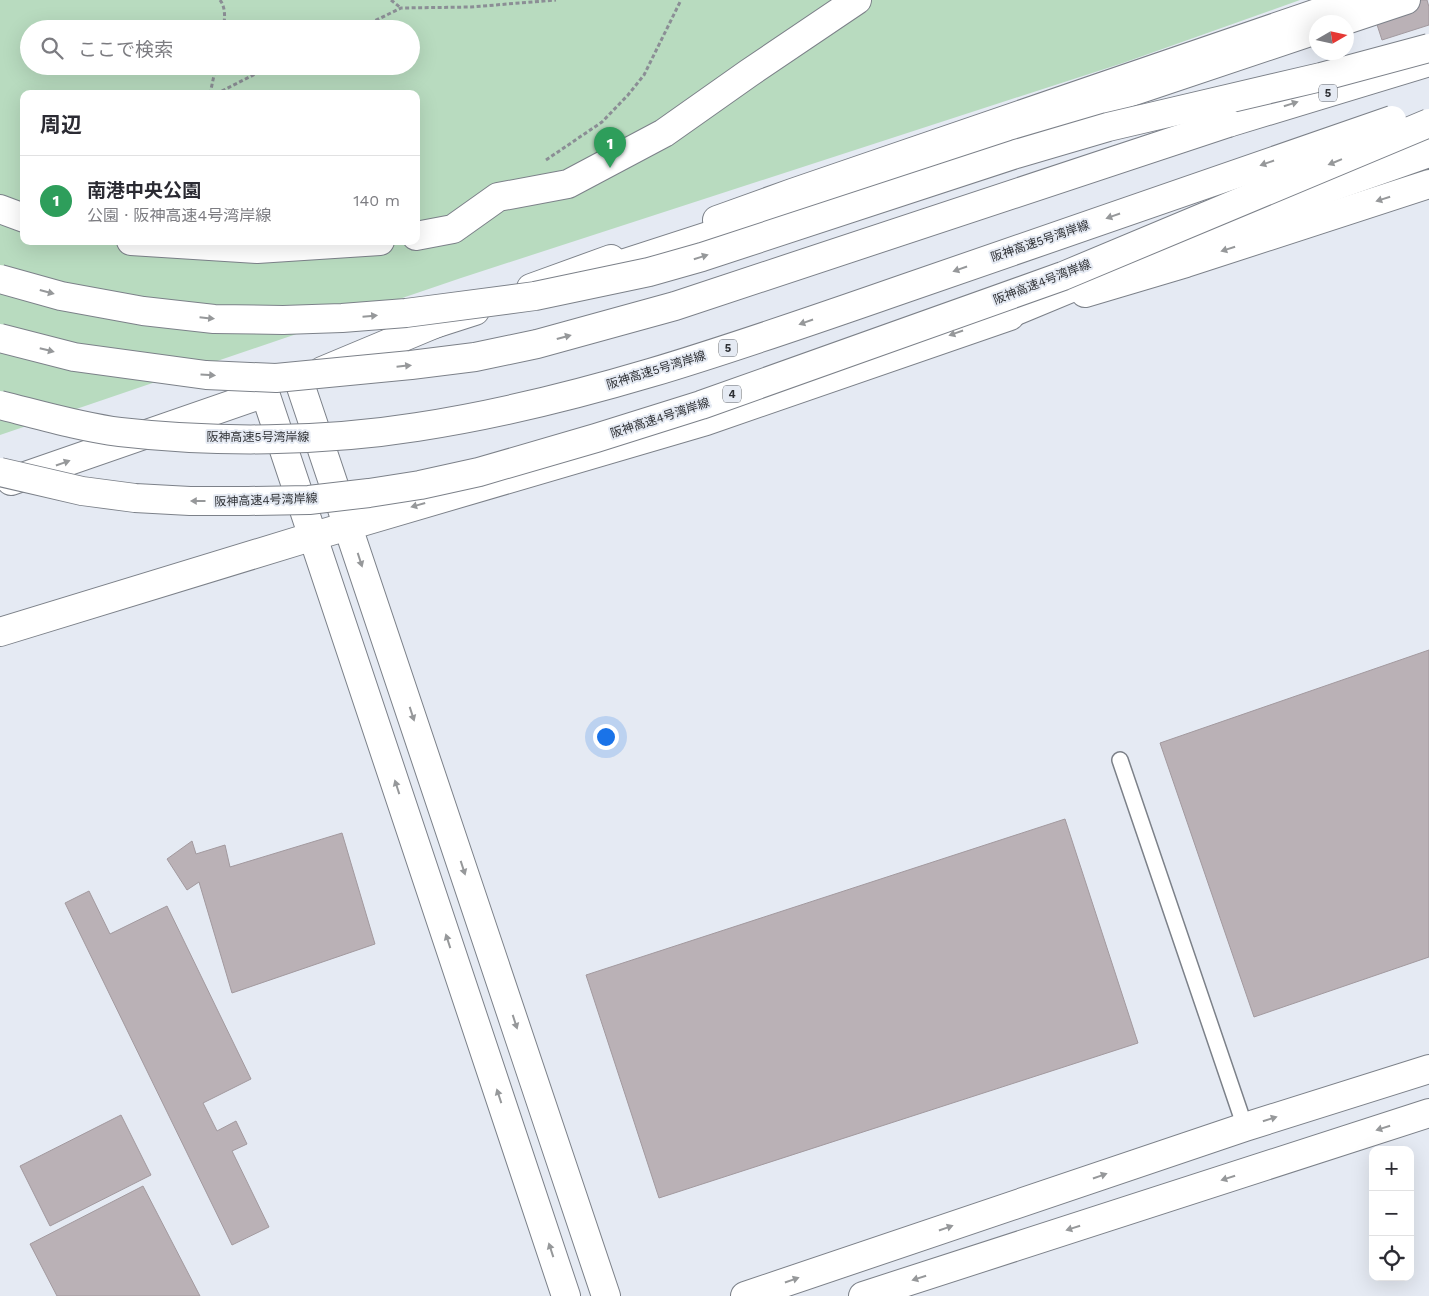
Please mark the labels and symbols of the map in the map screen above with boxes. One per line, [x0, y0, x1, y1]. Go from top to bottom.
north arrow [1309, 15, 1354, 60]
road number: 5 [1319, 85, 1337, 102]
one-way arrow [1284, 100, 1299, 108]
pin: 1 [594, 127, 626, 168]
one-way arrow [1328, 158, 1342, 166]
one-way arrow [1259, 159, 1274, 167]
one-way arrow [1375, 196, 1390, 203]
one-way arrow [1106, 213, 1121, 220]
street label: 阪神高速5号湾岸線 [989, 218, 1091, 264]
one-way arrow [1220, 245, 1235, 253]
one-way arrow [694, 253, 709, 261]
street label: 阪神高速4号湾岸線 [991, 257, 1093, 307]
one-way arrow [952, 265, 967, 273]
one-way arrow [40, 288, 55, 296]
one-way arrow [362, 312, 378, 320]
one-way arrow [199, 315, 215, 323]
one-way arrow [799, 319, 814, 326]
one-way arrow [948, 330, 963, 338]
one-way arrow [557, 333, 572, 341]
road number: 5 [719, 339, 737, 356]
one-way arrow [40, 346, 55, 354]
street label: 阪神高速5号湾岸線 [605, 348, 707, 392]
one-way arrow [397, 362, 413, 370]
one-way arrow [200, 372, 216, 380]
road number: 4 [723, 386, 741, 402]
street label: 阪神高速4号湾岸線 [609, 395, 711, 441]
street label: 阪神高速5号湾岸線 [207, 430, 310, 444]
one-way arrow [55, 459, 70, 466]
street label: 阪神高速4号湾岸線 [214, 491, 318, 509]
one-way arrow [190, 497, 206, 505]
one-way arrow [410, 502, 425, 510]
one-way arrow [357, 552, 364, 567]
one-way arrow [408, 707, 416, 722]
your location [593, 724, 619, 750]
one-way arrow [393, 779, 401, 794]
one-way arrow [459, 861, 467, 876]
one-way arrow [444, 934, 451, 949]
one-way arrow [511, 1015, 519, 1030]
one-way arrow [495, 1088, 503, 1103]
one-way arrow [1263, 1115, 1278, 1123]
one-way arrow [1375, 1125, 1390, 1132]
one-way arrow [1092, 1172, 1107, 1180]
one-way arrow [1220, 1174, 1235, 1182]
one-way arrow [938, 1224, 953, 1232]
one-way arrow [1066, 1225, 1081, 1232]
one-way arrow [546, 1242, 554, 1257]
one-way arrow [911, 1275, 926, 1282]
one-way arrow [784, 1276, 799, 1284]

